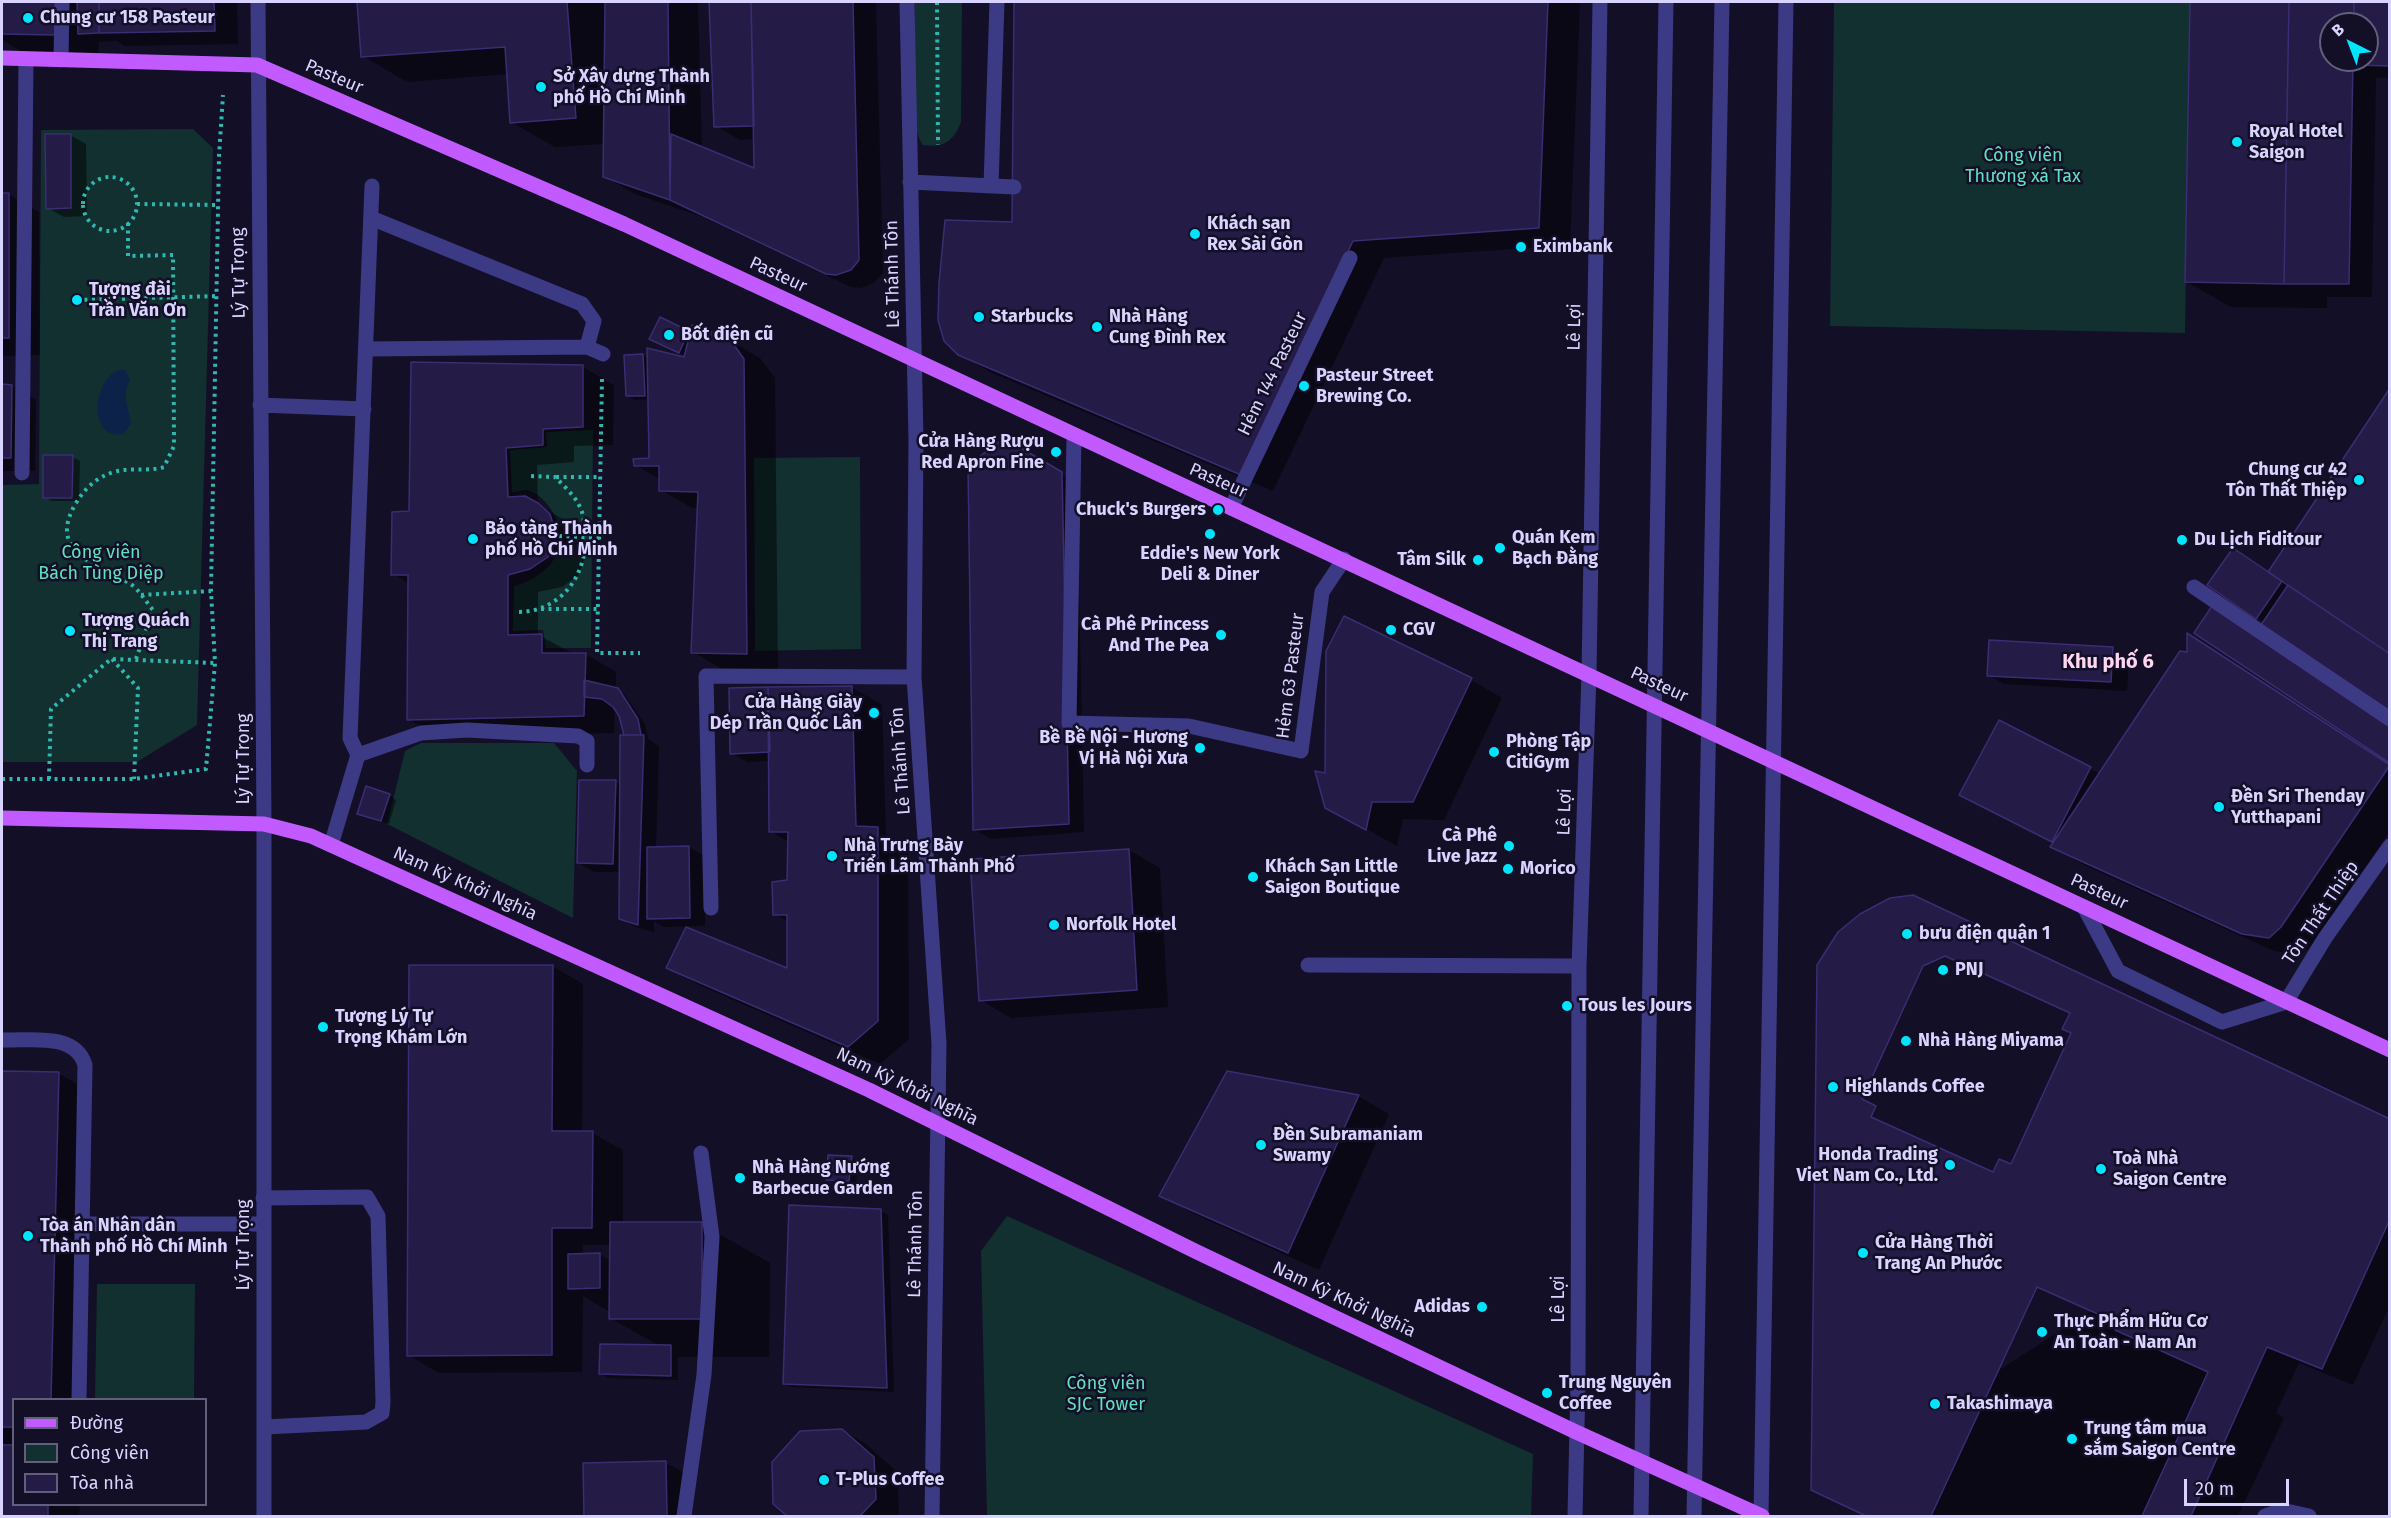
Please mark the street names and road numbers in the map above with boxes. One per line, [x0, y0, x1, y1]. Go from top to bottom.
street label: Pasteur [302, 55, 366, 99]
street label: Lê Thánh Tôn [881, 220, 905, 328]
street label: Lý Tự Trọng [227, 227, 251, 319]
street label: Pasteur [746, 252, 810, 298]
street label: Lê Lợi [1564, 303, 1586, 351]
street label: Hẻm 144 Pasteur [1234, 309, 1312, 439]
street label: Pasteur [1186, 459, 1250, 503]
street label: Hẻm 63 Pasteur [1273, 612, 1309, 740]
street label: Pasteur [1627, 662, 1691, 708]
street label: Lê Thánh Tôn [886, 706, 916, 816]
street label: Lý Tự Trọng [233, 713, 255, 805]
street label: Lê Lợi [1553, 788, 1577, 836]
street label: Nam Kỳ Khởi Nghĩa [390, 843, 540, 925]
street label: Tôn Thất Thiệp [2278, 857, 2364, 969]
street label: Pasteur [2067, 869, 2131, 915]
street label: Nam Kỳ Khởi Nghĩa [833, 1043, 981, 1131]
street label: Lê Thánh Tôn [904, 1190, 928, 1298]
street label: Lý Tự Trọng [233, 1199, 255, 1291]
street label: Nam Kỳ Khởi Nghĩa [1269, 1257, 1419, 1343]
street label: Lê Lợi [1548, 1275, 1570, 1323]

